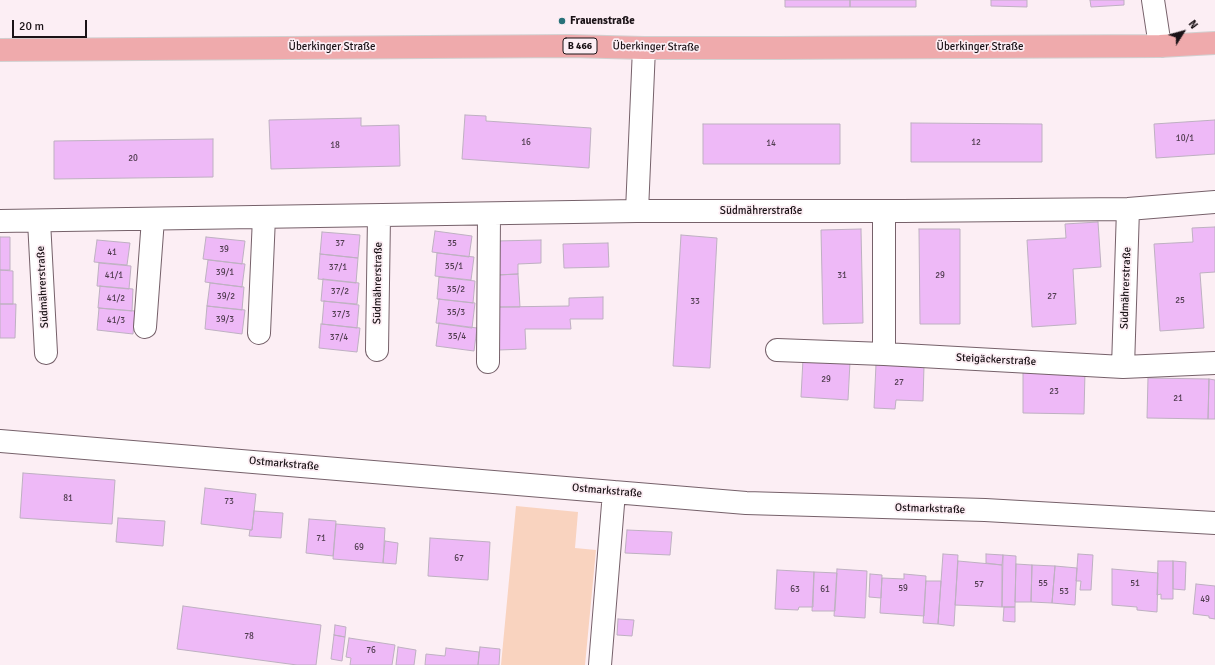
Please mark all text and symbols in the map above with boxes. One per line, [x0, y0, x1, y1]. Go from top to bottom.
scale bar [14, 12, 89, 38]
north arrow [1163, 12, 1203, 52]
place label: Frauenstraße [570, 14, 635, 28]
marker: Frauenstraße [557, 16, 567, 26]
text: N [1185, 18, 1200, 31]
text: 20 m [19, 19, 44, 34]
road number: B 466 [563, 38, 597, 54]
street label: Überkinger Straße [289, 40, 375, 54]
street label: Überkinger Straße [612, 40, 700, 54]
street label: Überkinger Straße [937, 40, 1023, 54]
house number: 10/1 [1176, 134, 1194, 144]
house number: 16 [521, 138, 531, 148]
house number: 12 [971, 138, 981, 148]
house number: 14 [766, 139, 776, 149]
house number: 18 [330, 141, 340, 151]
house number: 20 [128, 154, 138, 164]
street label: Südmährerstraße [720, 204, 802, 218]
house number: 37 [335, 239, 345, 249]
house number: 35 [447, 239, 457, 249]
street label: Südmährerstraße [371, 242, 385, 324]
house number: 39 [219, 245, 229, 255]
street label: Südmährerstraße [34, 246, 52, 328]
street label: Südmährerstraße [1118, 247, 1134, 329]
house number: 41 [107, 248, 117, 258]
house number: 35/1 [445, 262, 463, 272]
house number: 37/1 [329, 263, 347, 273]
house number: 39/1 [216, 268, 234, 278]
house number: 41/1 [105, 271, 123, 281]
house number: 31 [837, 271, 847, 281]
house number: 29 [935, 271, 945, 281]
house number: 35/2 [447, 285, 465, 295]
house number: 37/2 [331, 287, 349, 297]
house number: 39/2 [217, 292, 235, 302]
house number: 27 [1047, 292, 1057, 302]
house number: 41/2 [107, 294, 125, 304]
house number: 25 [1175, 296, 1185, 306]
house number: 33 [690, 297, 700, 307]
house number: 35/3 [447, 308, 465, 318]
house number: 37/3 [332, 310, 350, 320]
house number: 39/3 [216, 315, 234, 325]
house number: 41/3 [107, 316, 125, 326]
house number: 35/4 [448, 332, 466, 342]
house number: 37/4 [330, 333, 348, 343]
street label: Steigäckerstraße [956, 351, 1036, 369]
house number: 29 [821, 375, 831, 385]
house number: 27 [894, 378, 904, 388]
house number: 23 [1049, 387, 1059, 397]
house number: 21 [1173, 394, 1183, 404]
street label: Ostmarkstraße [248, 454, 320, 474]
street label: Ostmarkstraße [571, 481, 643, 501]
house number: 81 [63, 494, 73, 504]
house number: 73 [224, 497, 234, 507]
street label: Ostmarkstraße [895, 501, 965, 517]
house number: 71 [316, 534, 326, 544]
house number: 69 [354, 543, 364, 553]
house number: 67 [454, 554, 464, 564]
house number: 55 [1038, 579, 1048, 589]
house number: 51 [1130, 579, 1140, 589]
house number: 57 [974, 580, 984, 590]
house number: 59 [898, 584, 908, 594]
house number: 63 [790, 585, 800, 595]
house number: 61 [820, 585, 830, 595]
house number: 53 [1059, 587, 1069, 597]
house number: 49 [1200, 595, 1210, 605]
house number: 78 [244, 632, 254, 642]
house number: 76 [366, 646, 376, 656]

